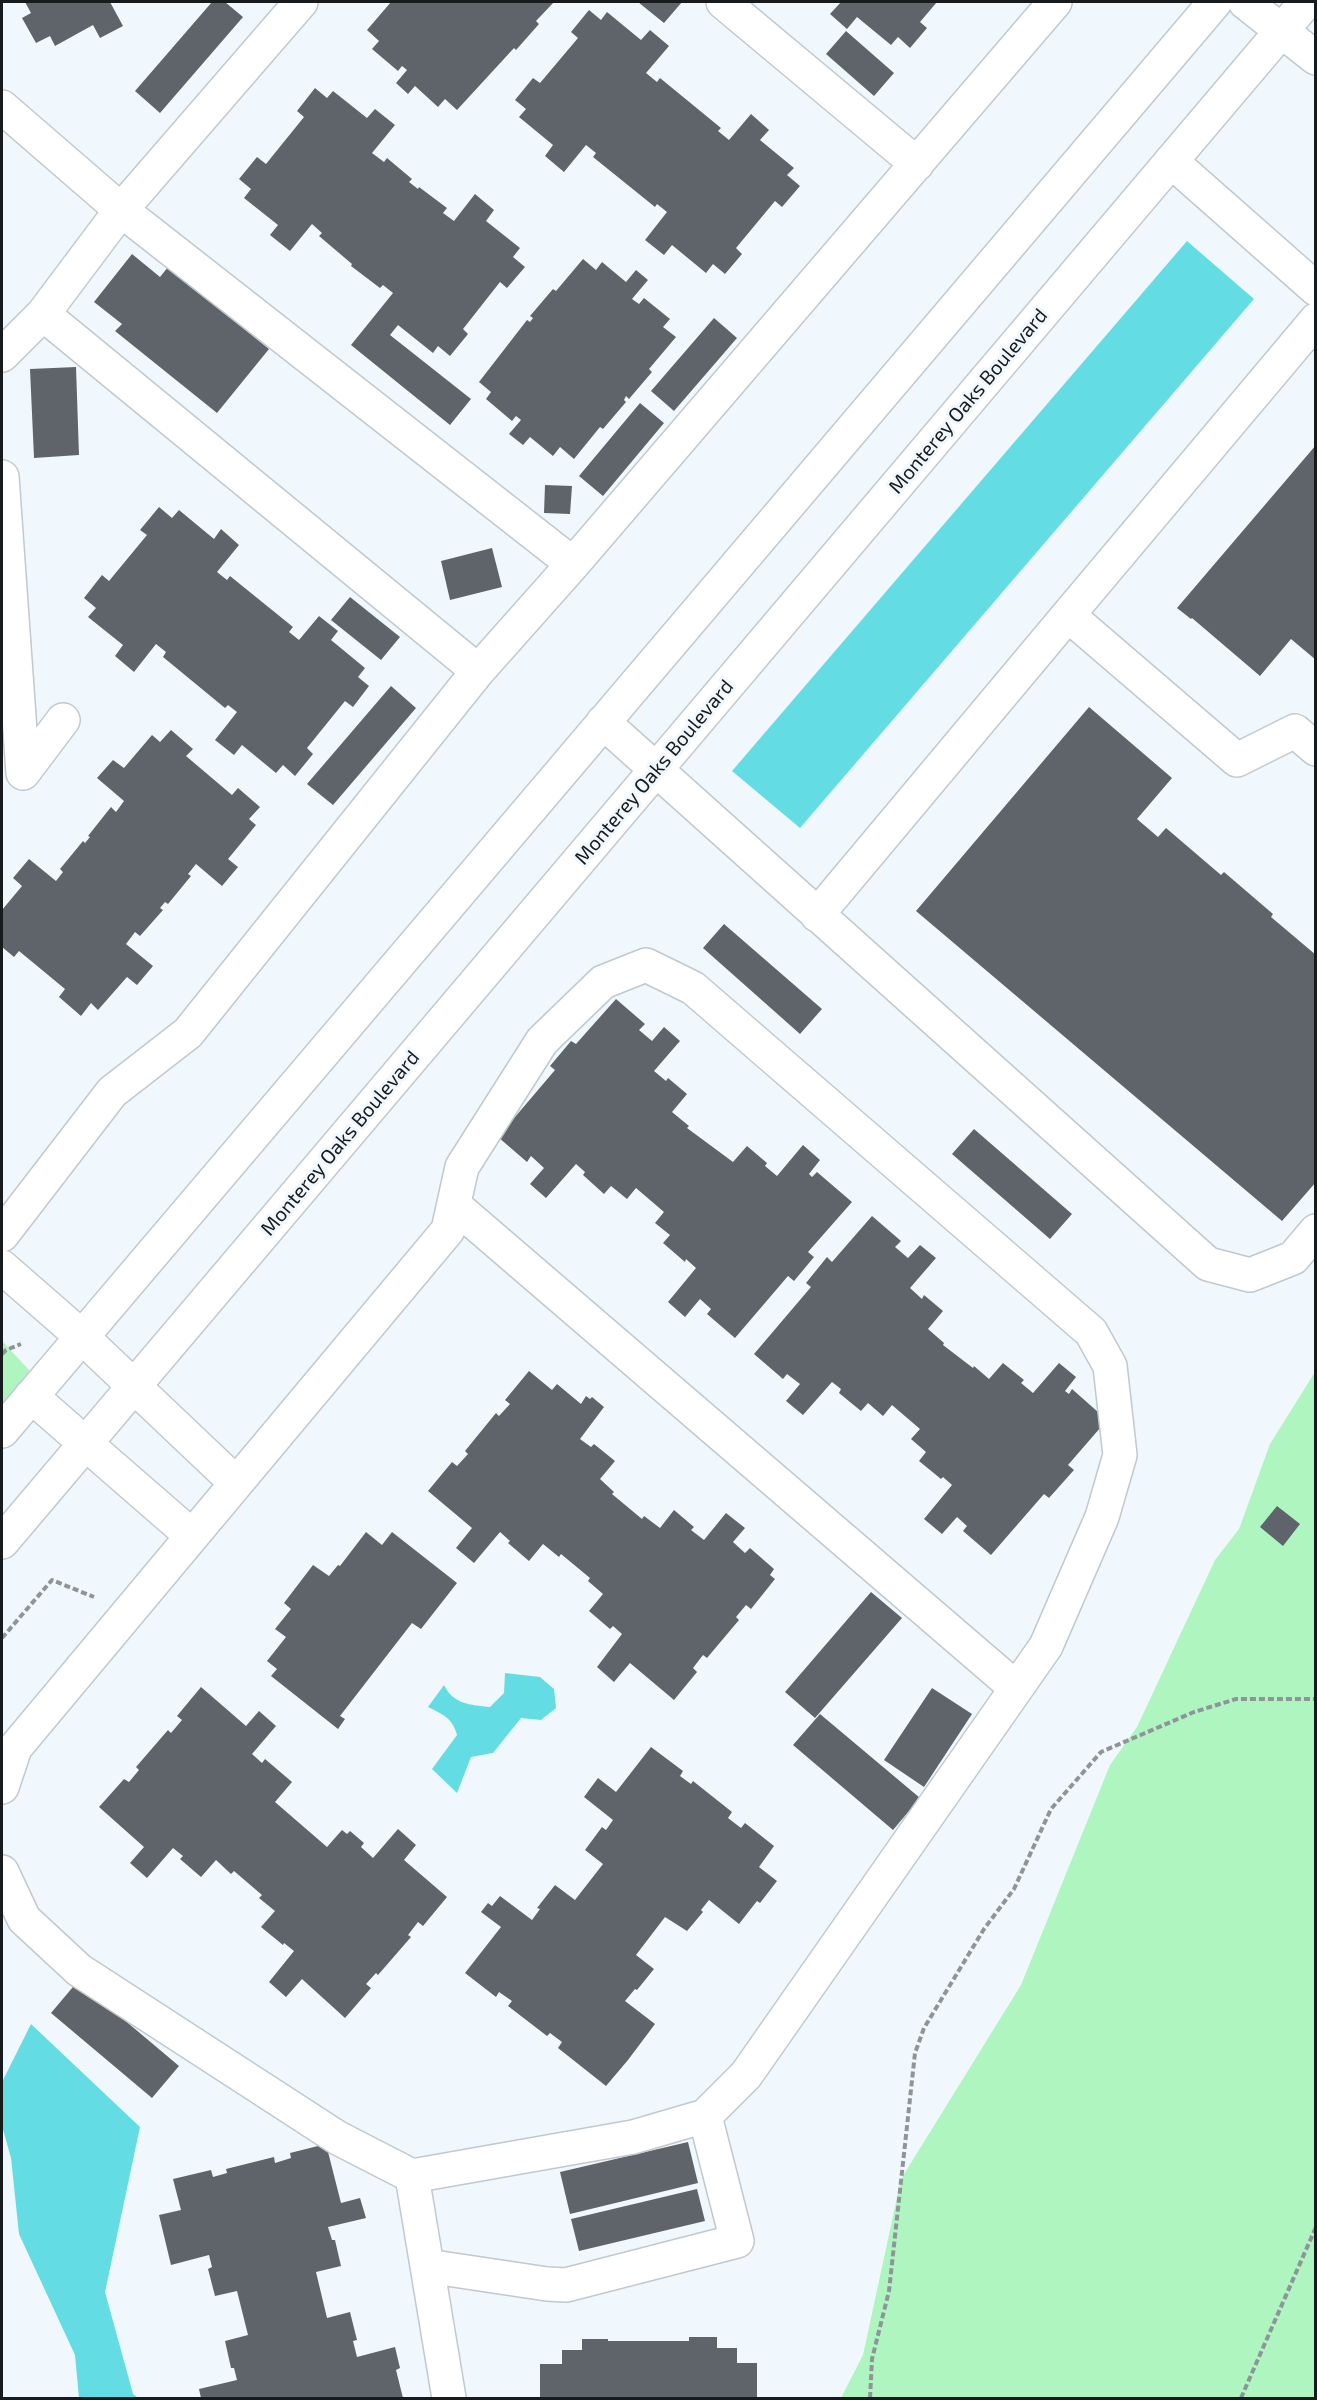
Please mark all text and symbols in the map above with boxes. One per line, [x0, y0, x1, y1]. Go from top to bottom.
street label: Monterey Oaks Boulevard [884, 304, 1052, 498]
street label: Monterey Oaks Boulevard [570, 675, 738, 869]
street label: Monterey Oaks Boulevard [256, 1046, 424, 1240]

